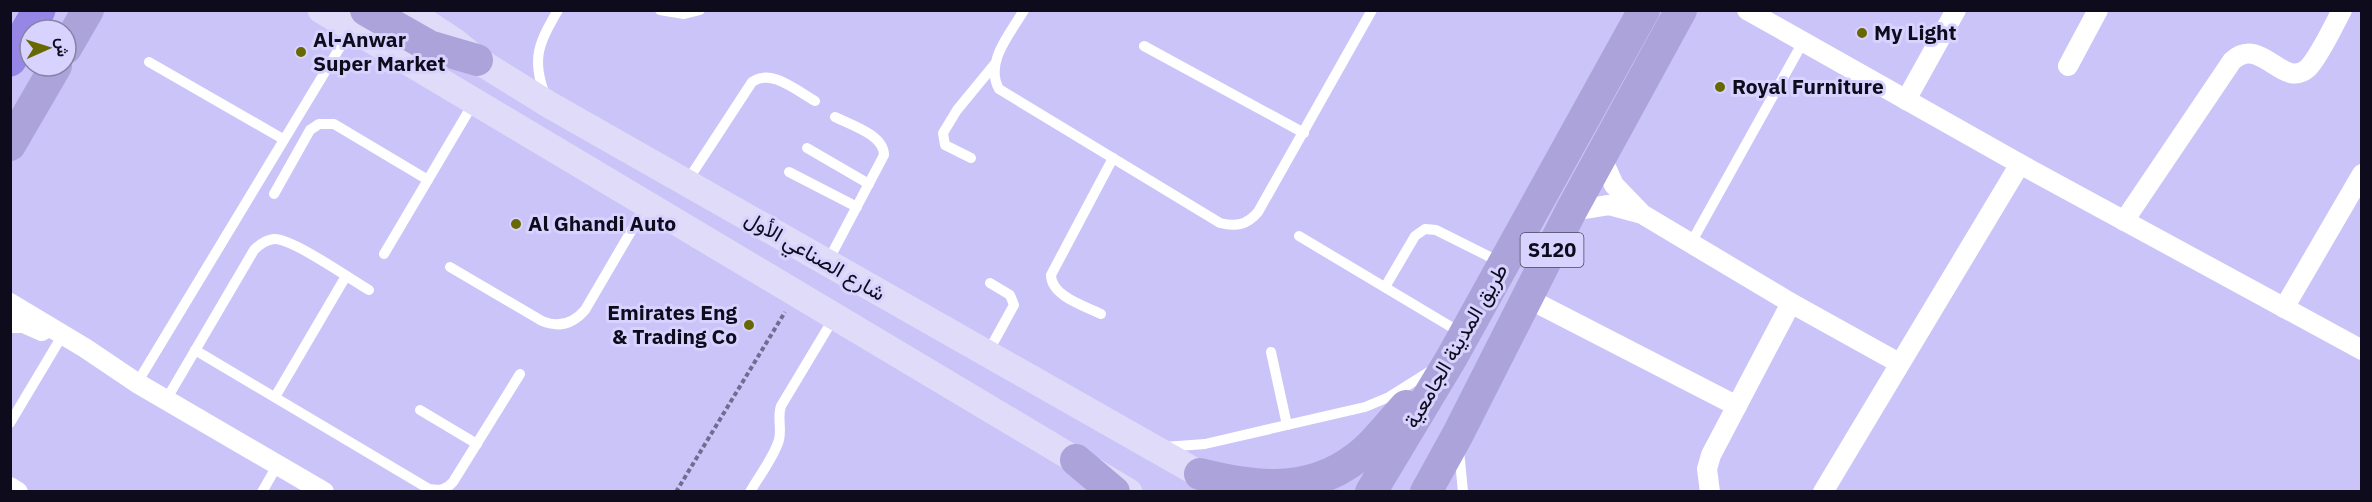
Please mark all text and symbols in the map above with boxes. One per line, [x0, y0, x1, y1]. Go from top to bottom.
north arrow [18, 18, 78, 78]
place label: My Light [1874, 18, 1957, 46]
place label: Al-Anwar Super Market [313, 25, 446, 77]
marker: My Light [1855, 26, 1869, 40]
text: ش [52, 37, 73, 57]
marker: Al-Anwar Super Market [294, 45, 308, 59]
place label: Royal Furniture [1732, 72, 1884, 100]
marker: Royal Furniture [1713, 80, 1727, 94]
street label: شارع الصناعي الأول [738, 204, 891, 310]
place label: Al Ghandi Auto [528, 209, 676, 237]
marker: Al Ghandi Auto [509, 217, 523, 231]
road number: S120 [1520, 233, 1584, 267]
street label: طريق المدينة الجامعية [1397, 258, 1514, 433]
place label: Emirates Eng & Trading Co [607, 298, 737, 350]
marker: Emirates Eng & Trading Co [742, 318, 756, 332]

